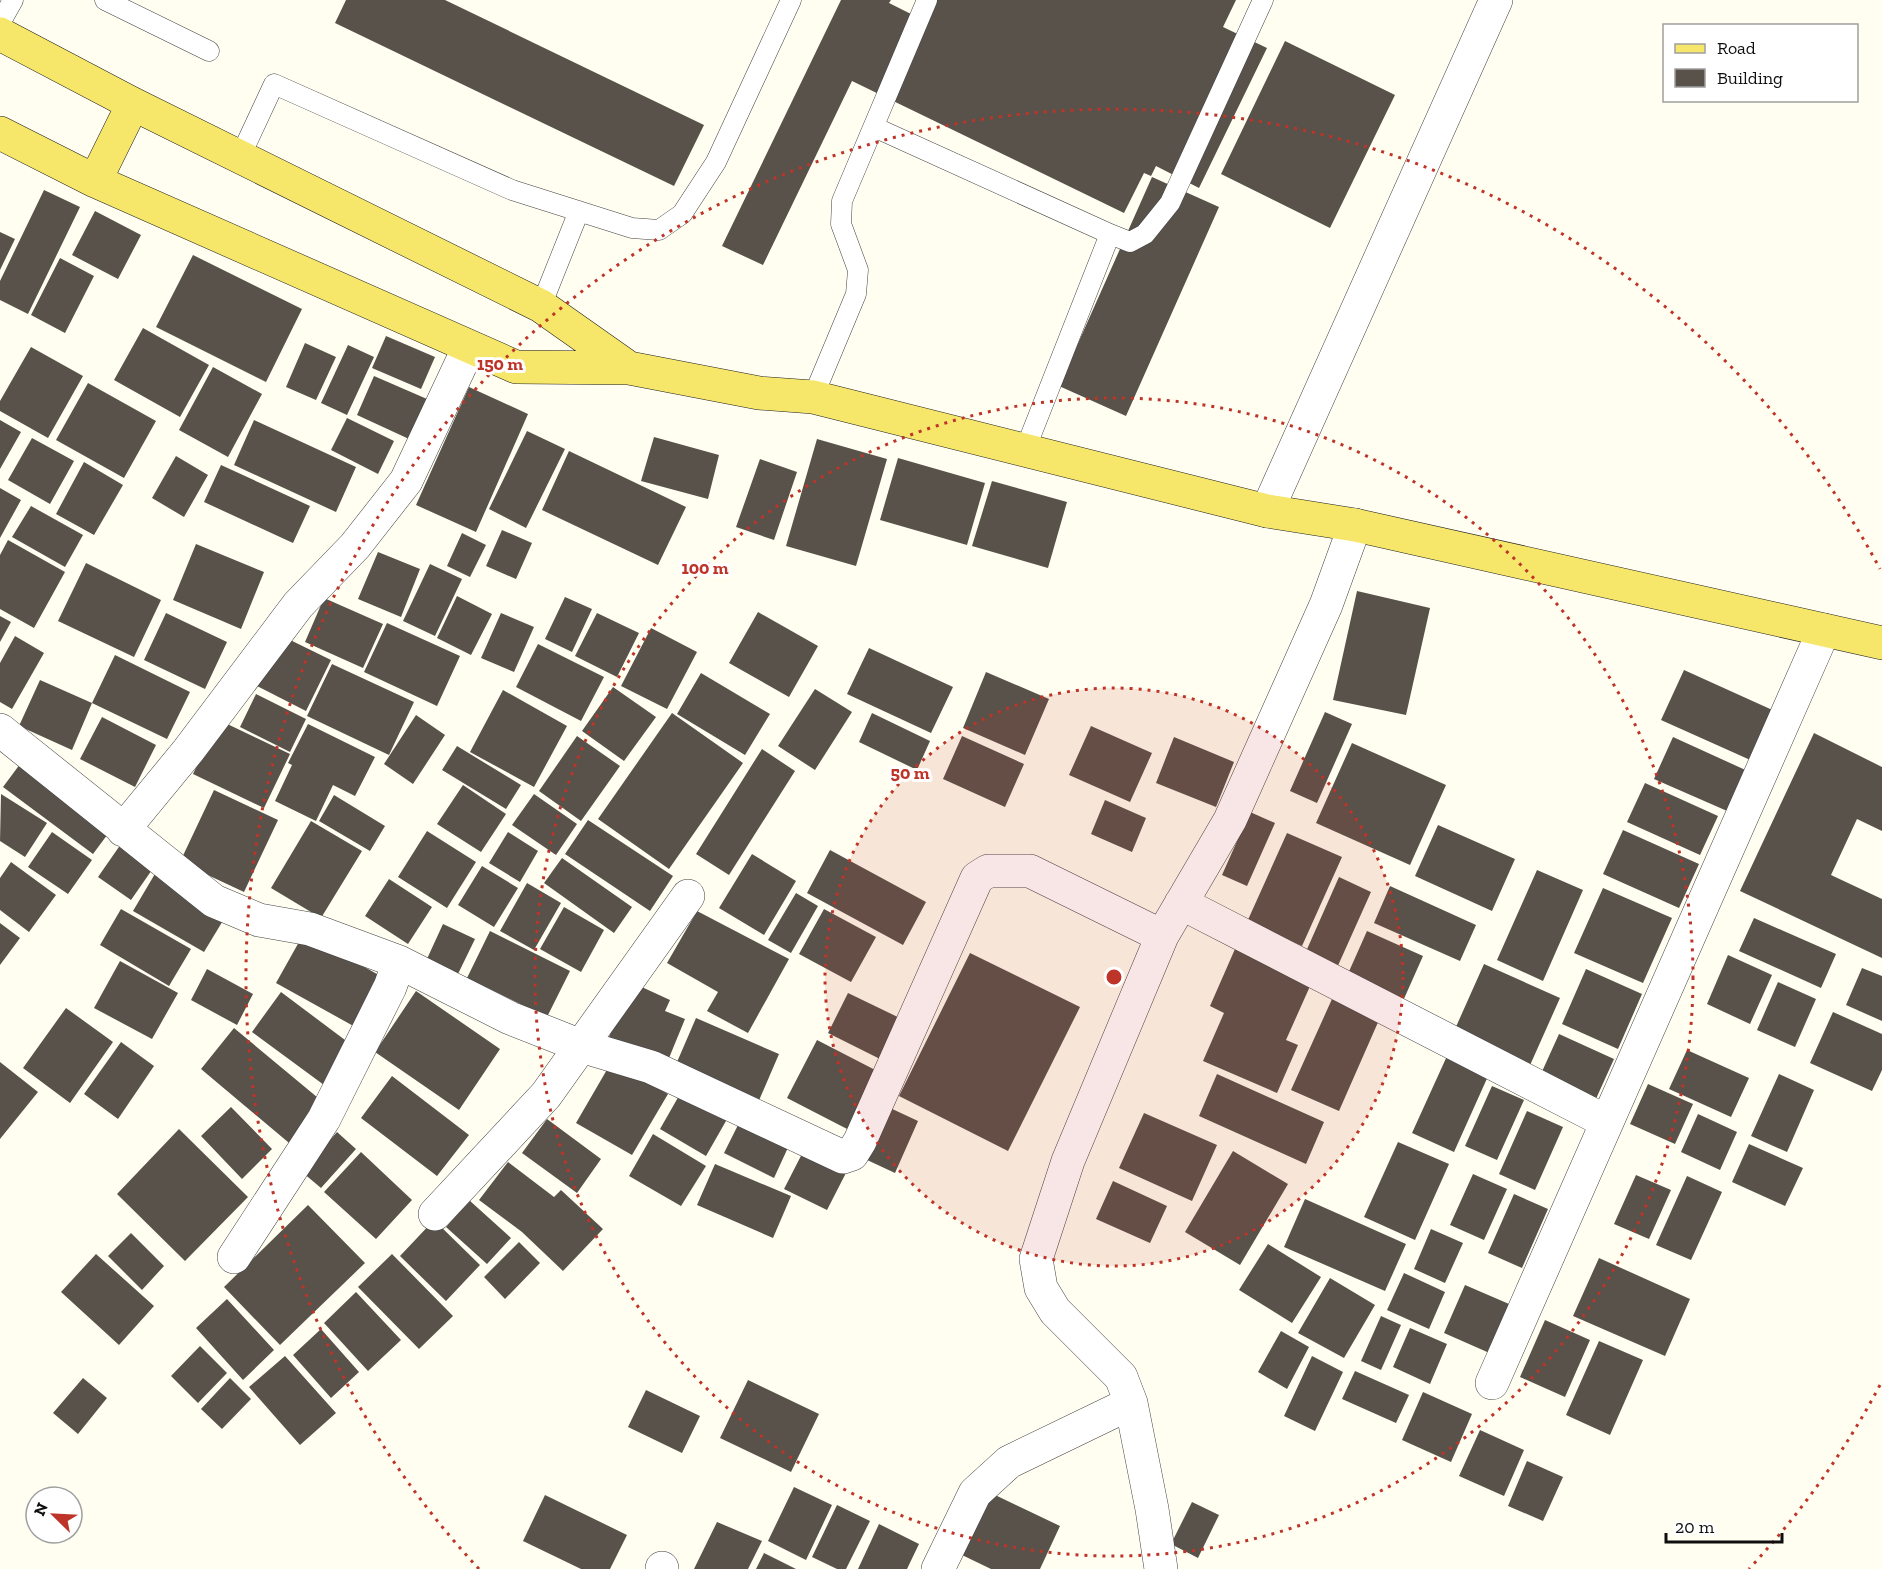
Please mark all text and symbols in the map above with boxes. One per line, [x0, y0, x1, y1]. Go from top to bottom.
legend [1663, 24, 1858, 102]
text: Road [1717, 37, 1756, 59]
text: Building [1717, 67, 1783, 89]
text: 150 m [477, 353, 523, 375]
text: 100 m [681, 557, 729, 579]
text: 50 m [891, 762, 930, 784]
centre of rings [1104, 967, 1124, 987]
north arrow [24, 1485, 84, 1545]
text: N [30, 1500, 52, 1519]
scale bar [1666, 1506, 1782, 1544]
text: 20 m [1675, 1516, 1715, 1538]

